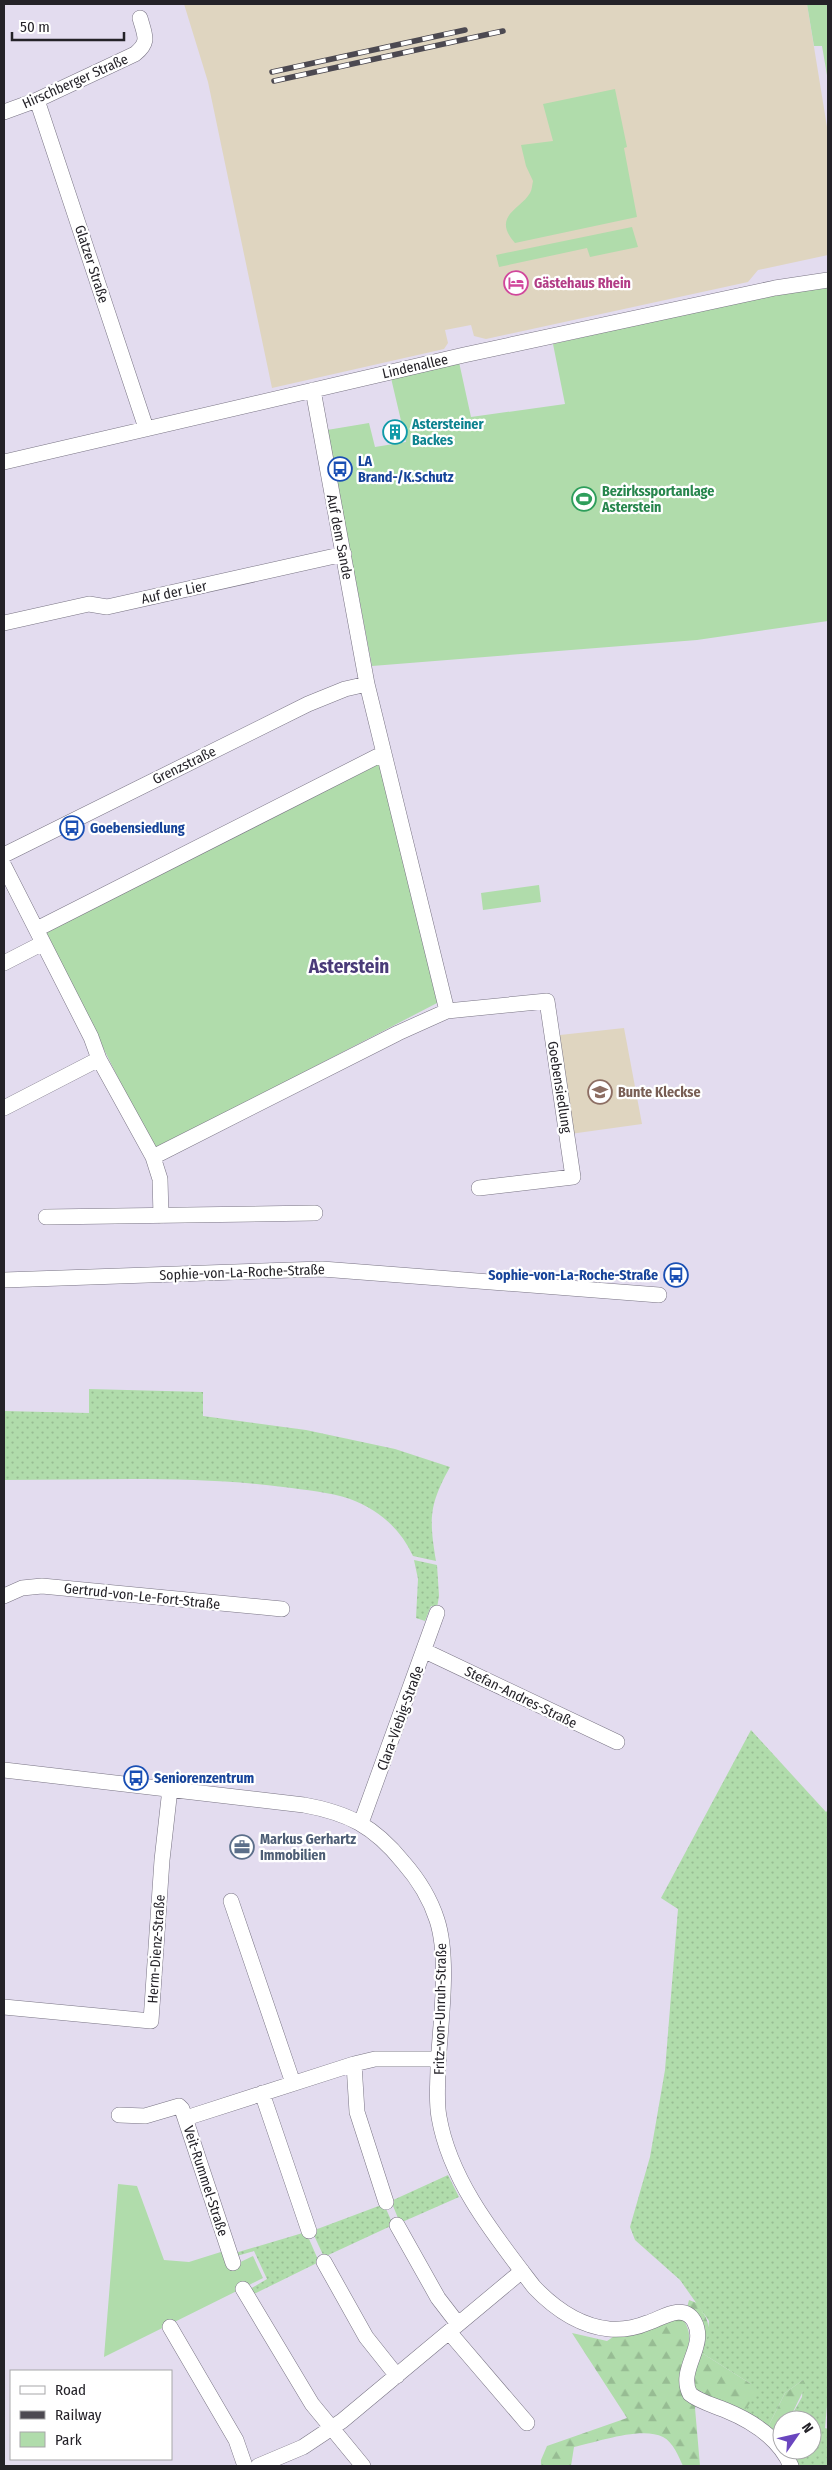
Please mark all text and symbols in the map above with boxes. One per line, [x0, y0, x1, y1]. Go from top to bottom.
scale bar [12, 10, 125, 42]
text: 50 m [20, 18, 50, 36]
street label: Hirschberger Straße [20, 51, 131, 112]
street label: Glatzer Straße [71, 223, 112, 305]
hotel icon: Gästehaus Rhein [503, 270, 529, 296]
place label: Gästehaus Rhein [534, 275, 631, 292]
street label: Lindenallee [381, 351, 450, 382]
place label: Astersteiner Backes [411, 416, 484, 449]
building icon: Astersteiner Backes [382, 419, 408, 445]
place label: LA Brand-/K.Schutz [358, 453, 454, 486]
bus stop icon: LA Brand-/K.Schutz [327, 456, 353, 482]
place label: Bezirkssportanlage Asterstein [601, 483, 714, 516]
sports icon: Bezirkssportanlage Asterstein [571, 486, 597, 512]
street label: Auf dem Sande [323, 493, 356, 581]
street label: Auf der Lier [140, 577, 208, 608]
street label: Grenzstraße [150, 743, 219, 788]
bus stop icon: Goebensiedlung [59, 815, 85, 841]
place label: Goebensiedlung [90, 820, 185, 837]
district label: Asterstein [308, 955, 389, 978]
street label: Goebensiedlung [544, 1040, 575, 1135]
school or university icon: Bunte Kleckse [587, 1079, 613, 1105]
place label: Bunte Kleckse [618, 1084, 701, 1101]
street label: Sophie-von-La-Roche-Straße [159, 1261, 325, 1284]
bus stop icon: Sophie-von-La-Roche-Straße [663, 1262, 689, 1288]
place label: Sophie-von-La-Roche-Straße [488, 1267, 658, 1284]
street label: Gertrud-von-Le-Fort-Straße [63, 1580, 221, 1613]
street label: Clara-Viebig-Straße [374, 1663, 427, 1773]
street label: Stefan-Andres-Straße [462, 1663, 580, 1732]
bus stop icon: Seniorenzentrum [123, 1765, 149, 1791]
place label: Seniorenzentrum [154, 1770, 254, 1787]
place label: Markus Gerhartz Immobilien [260, 1831, 356, 1864]
office icon: Markus Gerhartz Immobilien [229, 1834, 255, 1860]
street label: Herm-Dienz-Straße [144, 1894, 169, 2004]
street label: Fritz-von-Unruh-Straße [431, 1943, 450, 2075]
street label: Veit-Rummel-Straße [180, 2124, 231, 2239]
legend [10, 2370, 172, 2460]
text: Road [55, 2381, 86, 2399]
text: Railway [55, 2406, 102, 2424]
north arrow [772, 2410, 822, 2460]
text: N [798, 2420, 817, 2436]
text: Park [55, 2431, 82, 2449]

